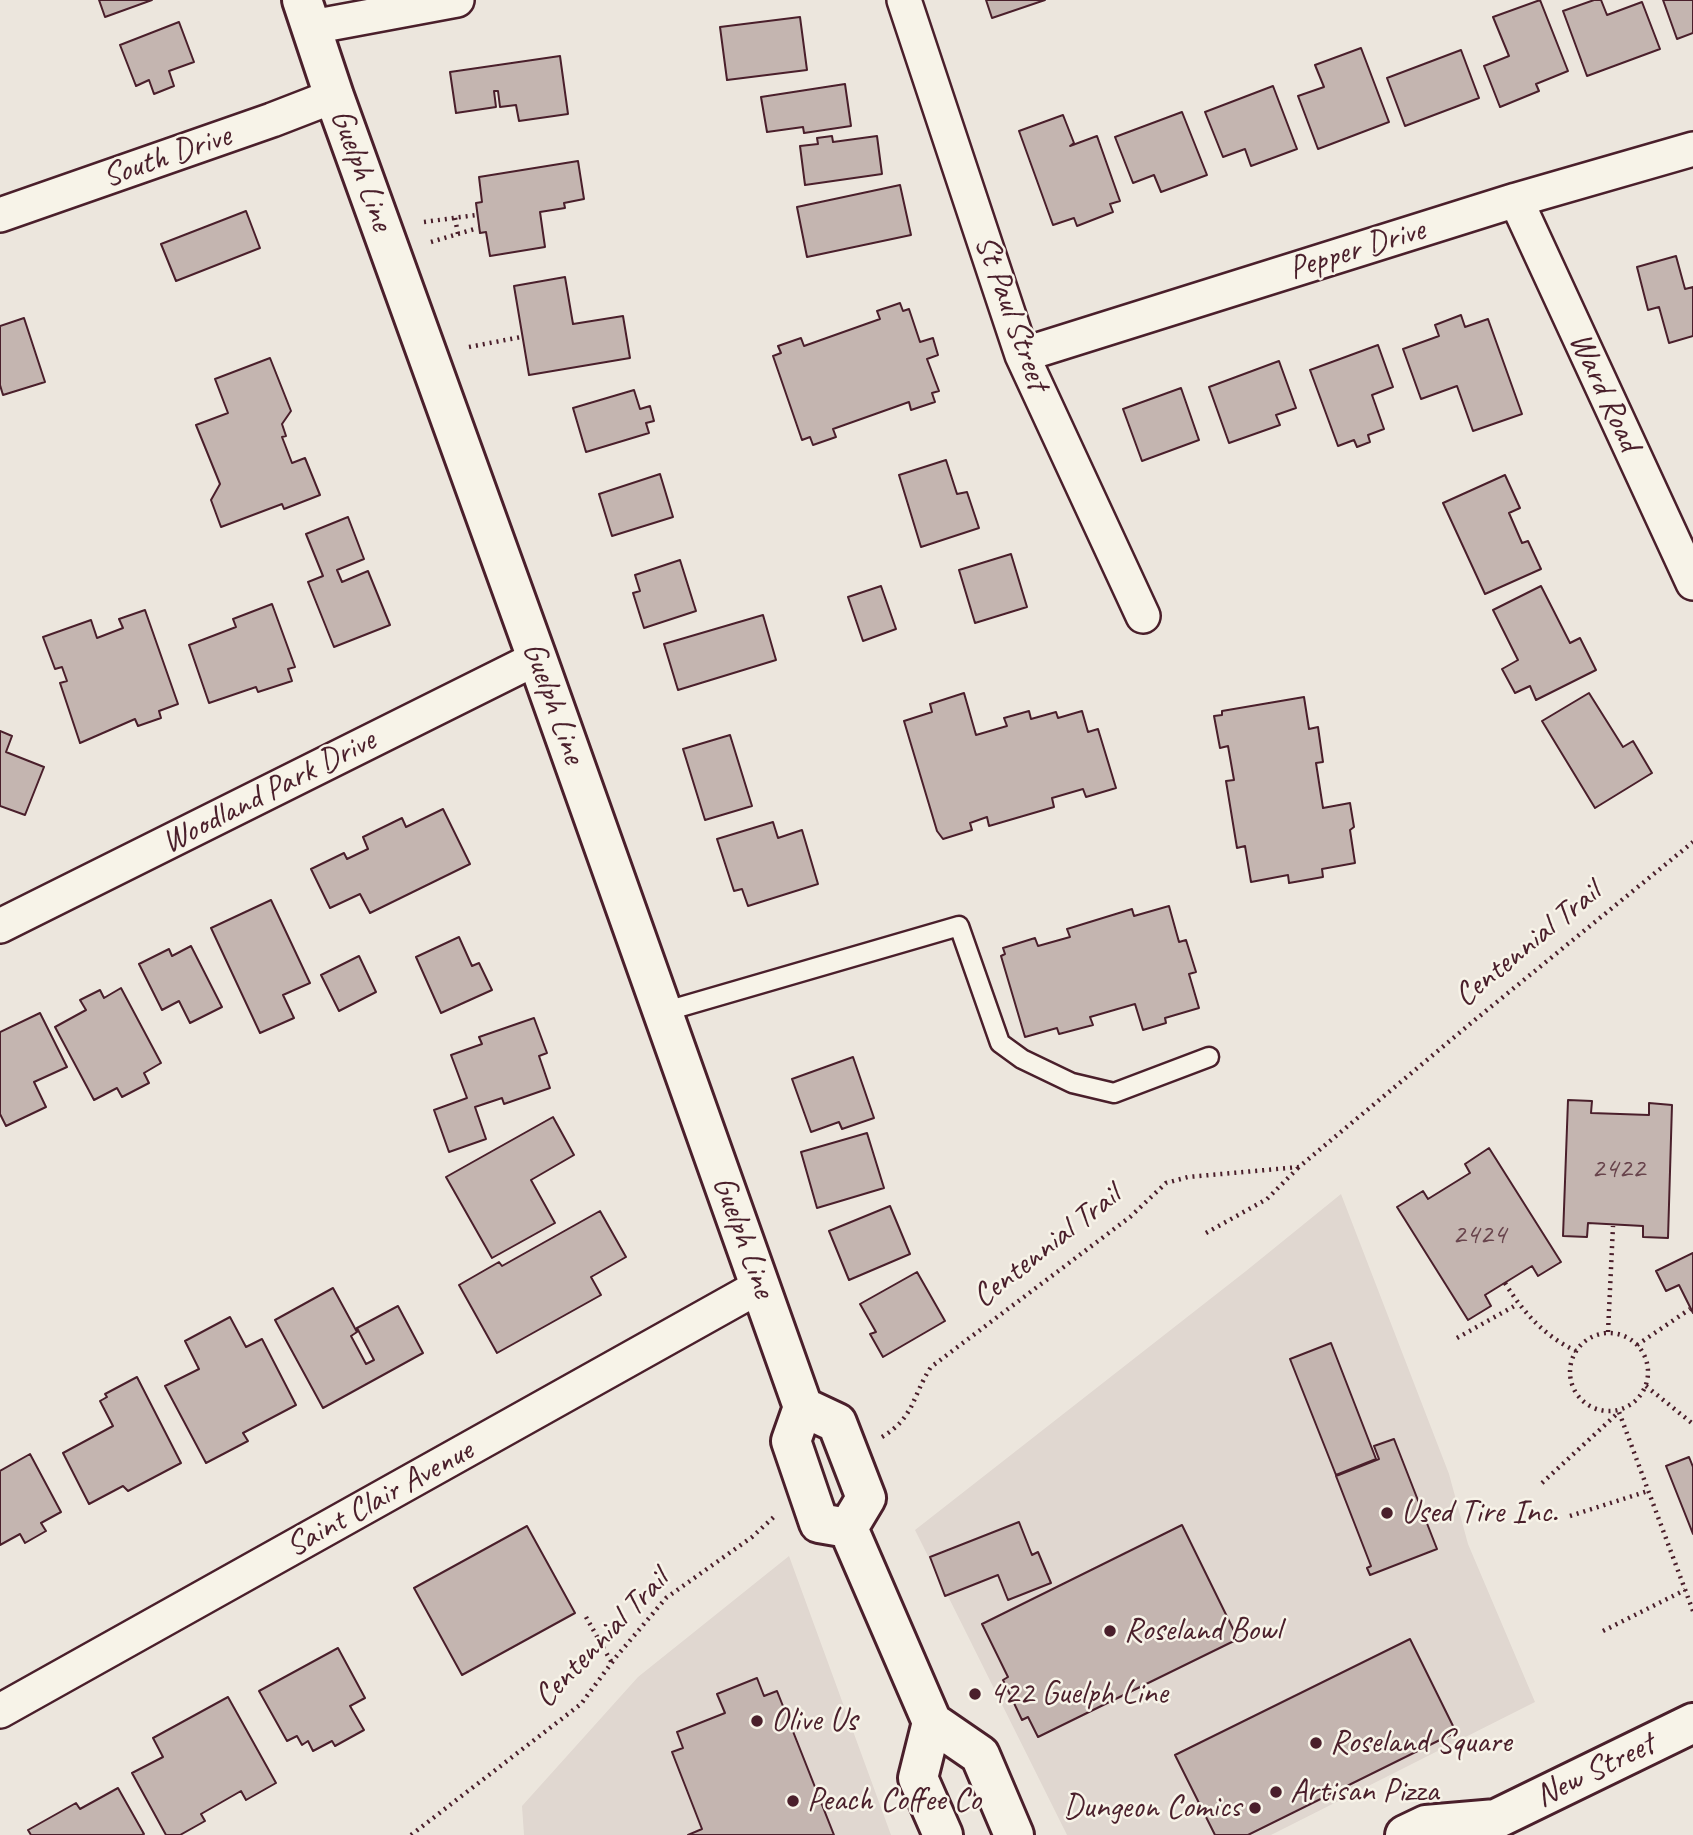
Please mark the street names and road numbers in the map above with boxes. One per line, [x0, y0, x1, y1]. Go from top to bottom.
street label: Guelph Line [321, 104, 401, 236]
street label: South Drive [98, 117, 236, 197]
street label: Pepper Drive [1284, 211, 1430, 289]
street label: St Paul Street [965, 230, 1057, 396]
street label: Ward Road [1559, 326, 1649, 458]
street label: Guelph Line [513, 637, 593, 769]
street label: Woodland Park Drive [156, 721, 382, 863]
street label: Centennial Trail [1447, 874, 1609, 1016]
street label: Guelph Line [703, 1171, 783, 1303]
street label: Centennial Trail [965, 1177, 1129, 1317]
street label: Saint Clair Avenue [280, 1431, 480, 1567]
street label: Centennial Trail [526, 1562, 678, 1716]
street label: New Street [1529, 1725, 1661, 1817]

